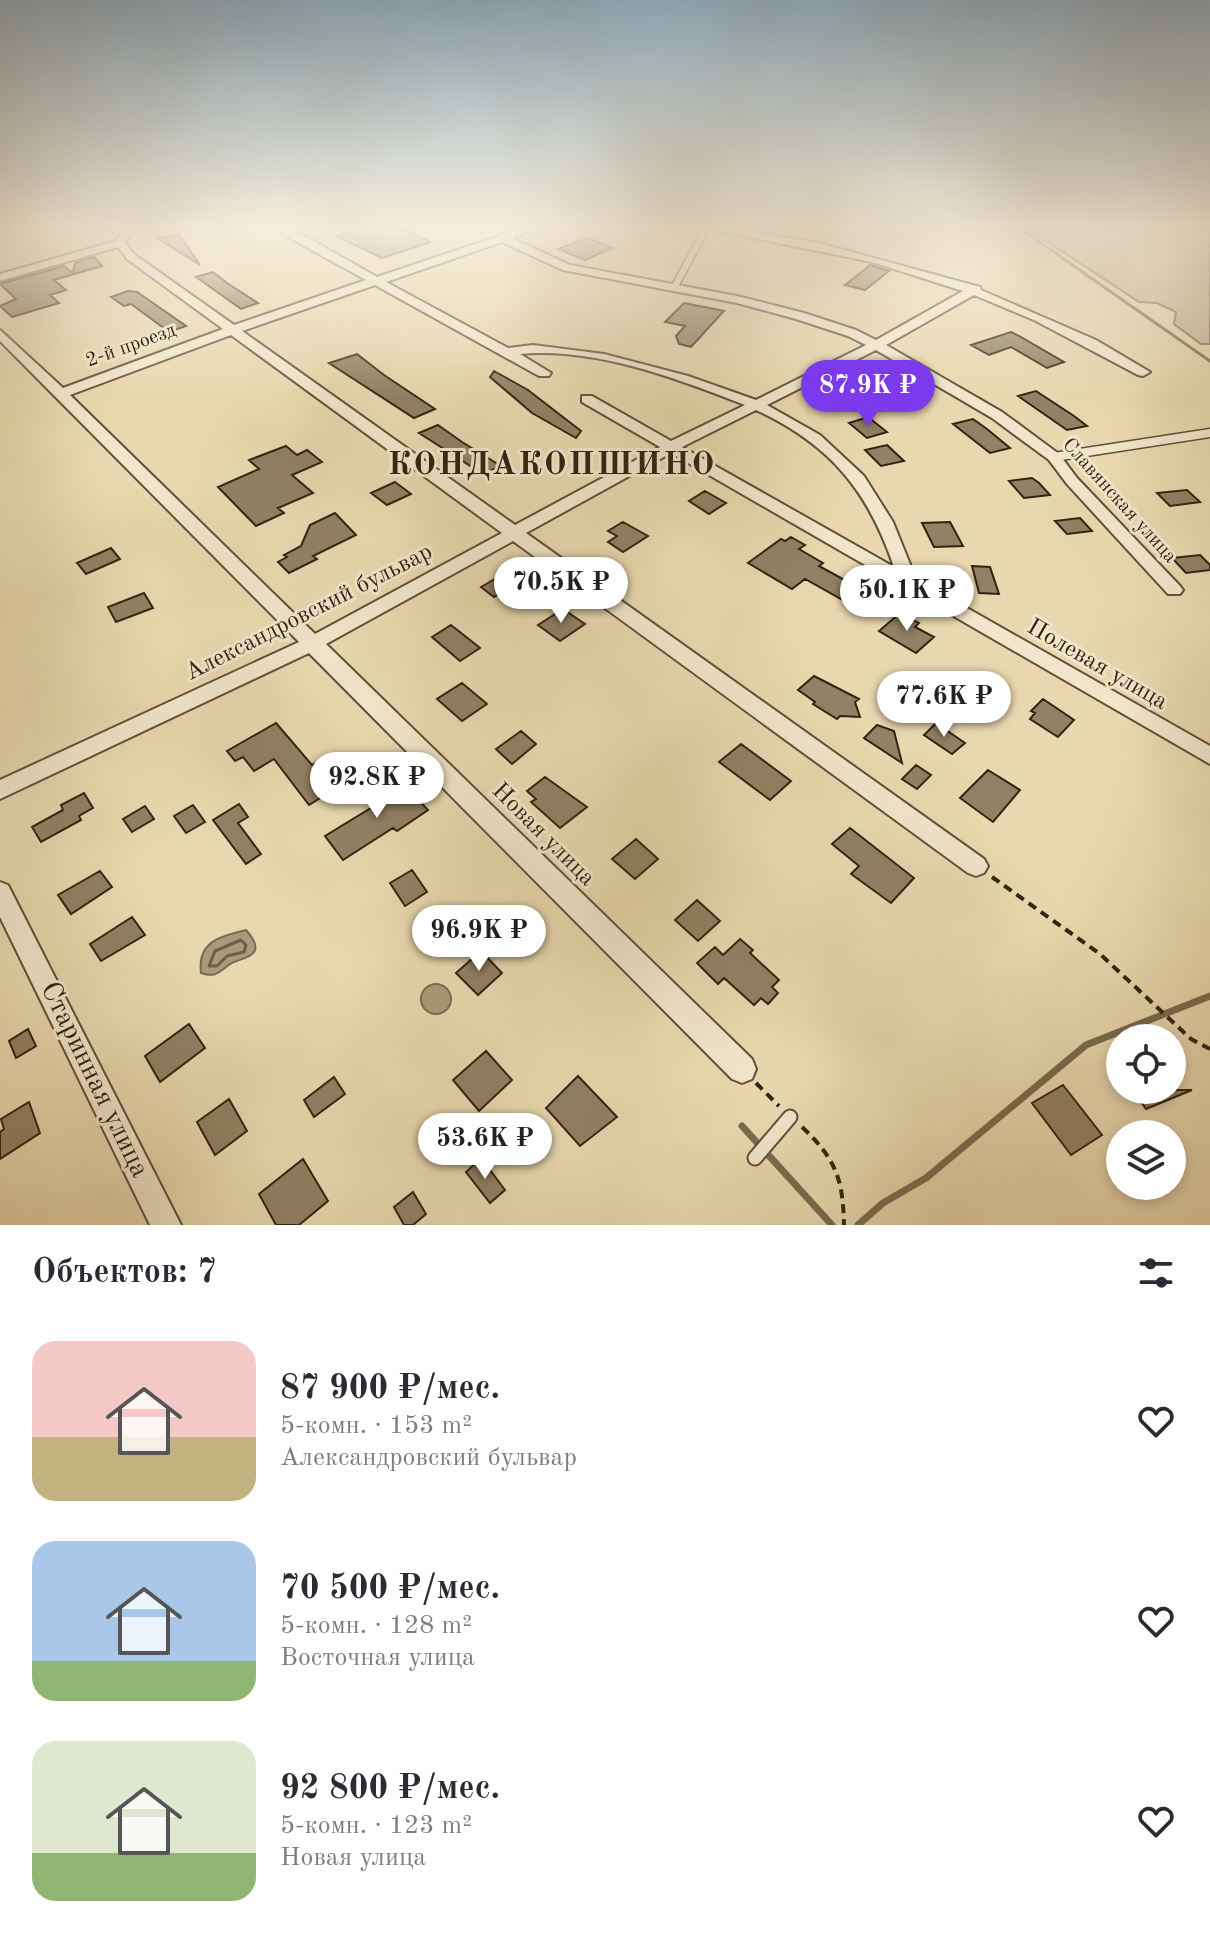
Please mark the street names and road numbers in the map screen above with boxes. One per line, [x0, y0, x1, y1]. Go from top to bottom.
street label: 2-й проезд [83, 320, 179, 372]
street label: Славянская улица [1058, 435, 1180, 567]
street label: Александровский бульвар [181, 540, 437, 686]
street label: Полевая улица [1023, 615, 1172, 715]
street label: Новая улица [487, 779, 599, 891]
street label: Старинная улица [35, 978, 154, 1182]

